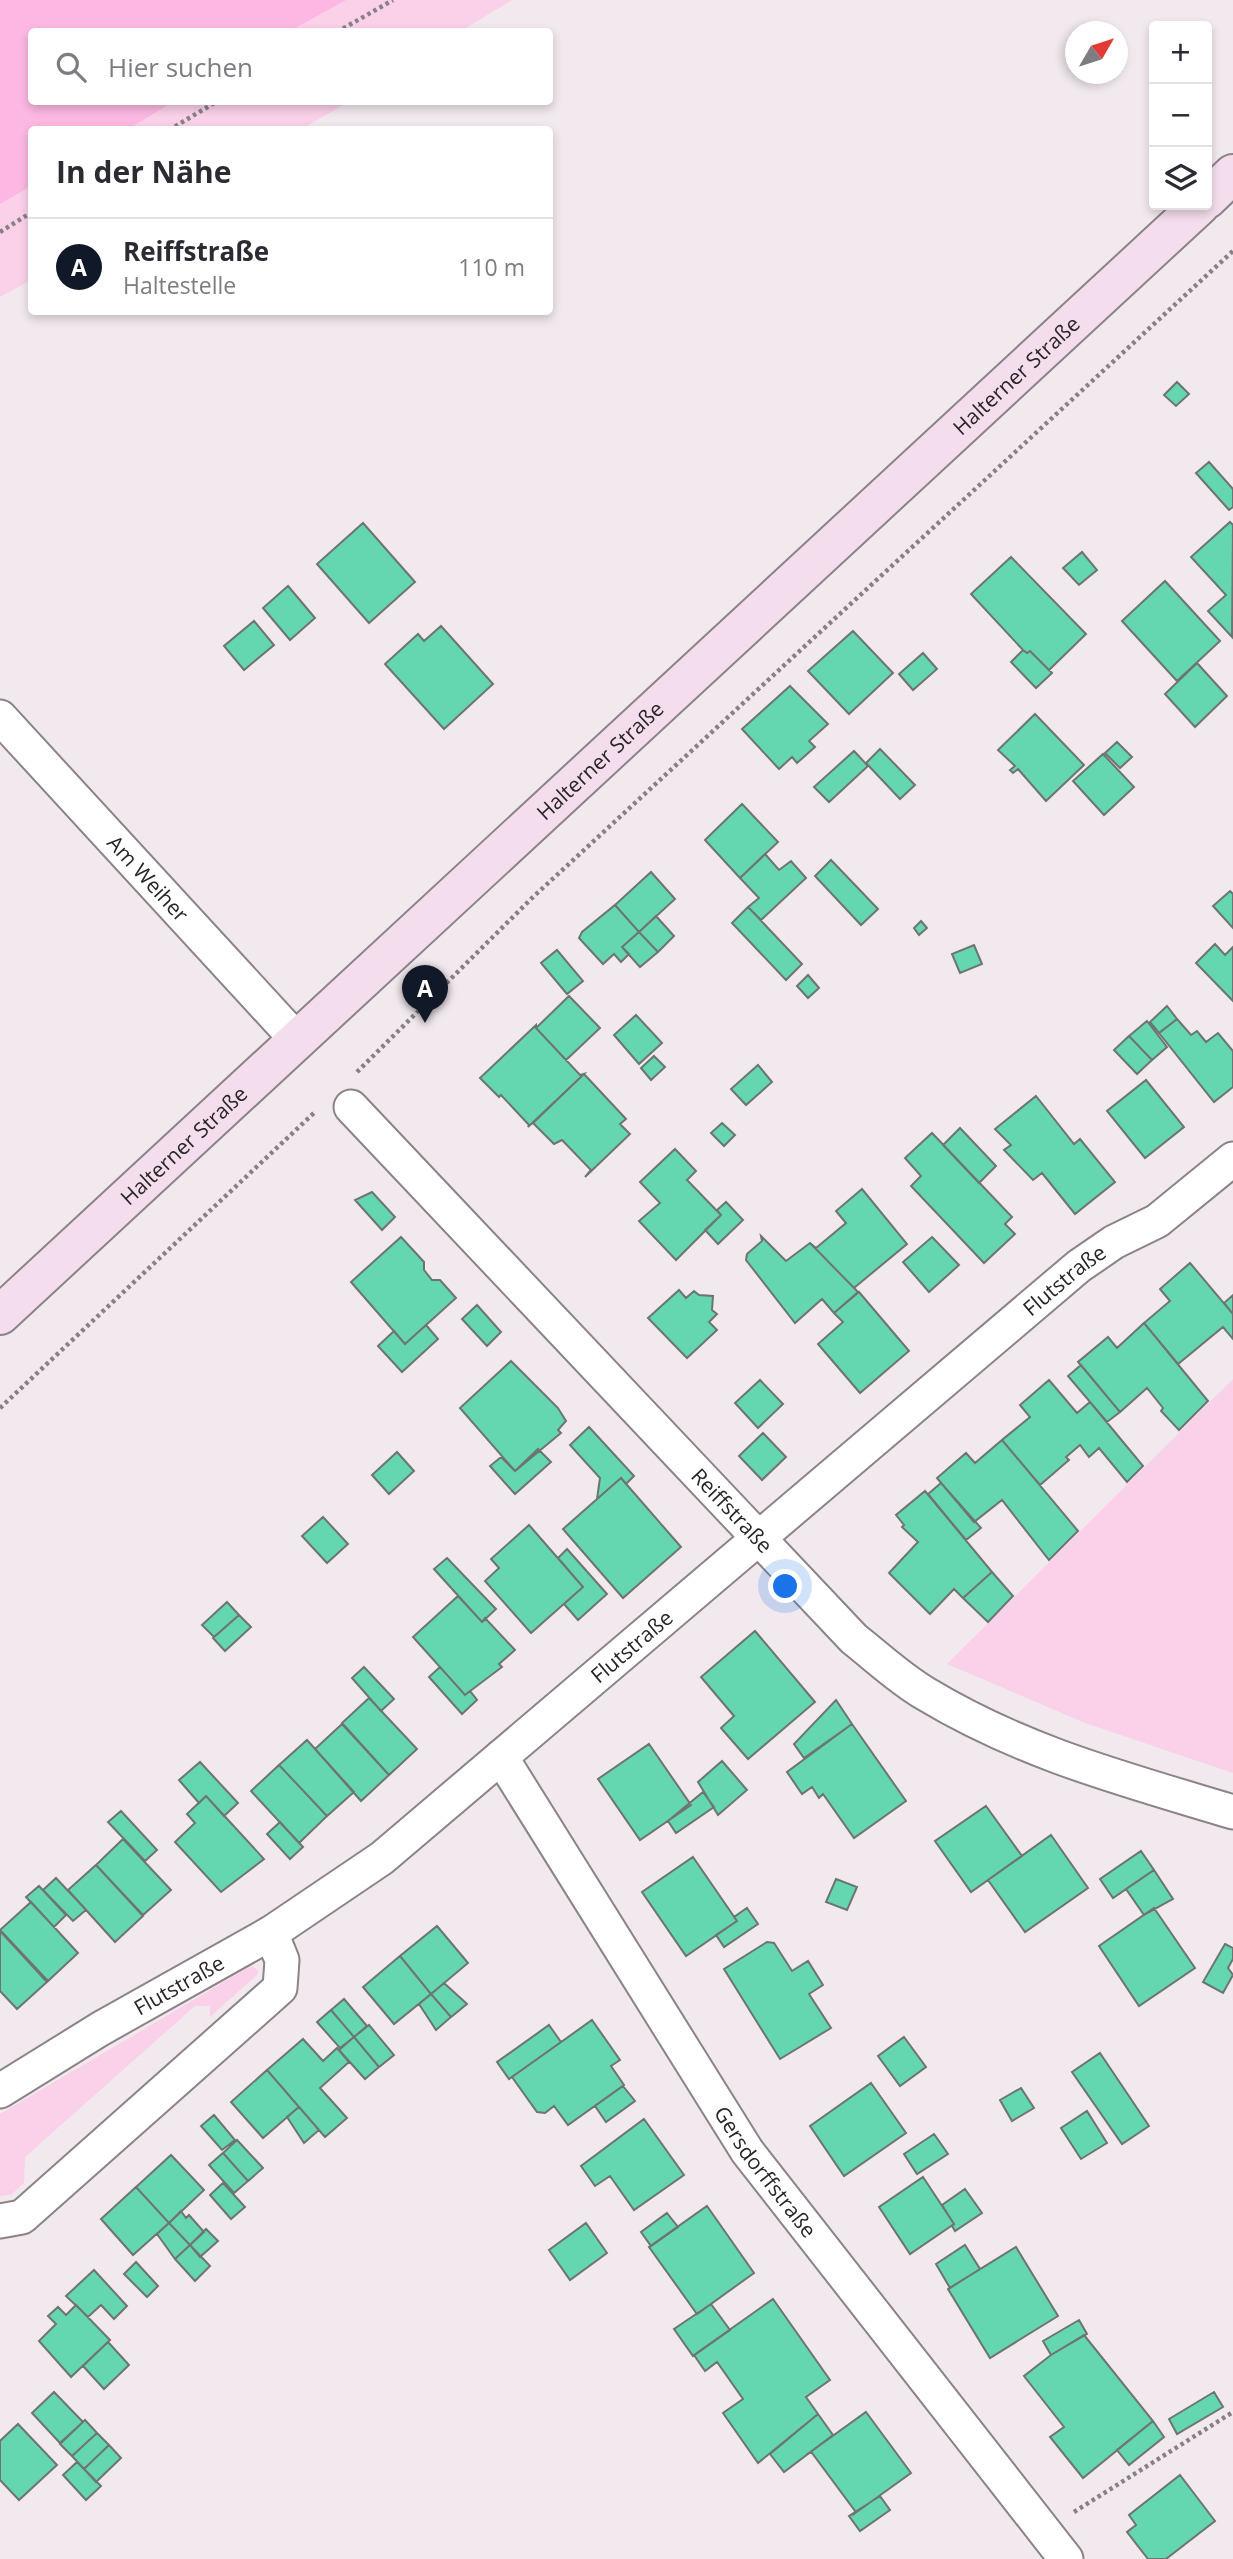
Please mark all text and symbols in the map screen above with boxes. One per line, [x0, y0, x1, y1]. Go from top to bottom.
north arrow [1065, 21, 1128, 84]
map controls [1149, 21, 1212, 210]
button: + [1149, 21, 1212, 84]
search box [28, 28, 553, 105]
icon: search [52, 48, 90, 86]
text: Hier suchen [108, 49, 253, 85]
button: − [1149, 84, 1212, 147]
button: layers [1149, 147, 1212, 210]
text: In der Nähe [56, 151, 232, 192]
text: Reiffstraße [123, 233, 269, 269]
text: A [71, 251, 87, 283]
text: 110 m [458, 251, 525, 283]
text: Haltestelle [123, 269, 236, 301]
street label: Halterner Straße [947, 309, 1085, 441]
street label: Halterner Straße [530, 695, 669, 826]
street label: Am Weiher [101, 829, 195, 928]
pin: A [402, 965, 448, 1023]
street label: Halterner Straße [114, 1080, 253, 1211]
street label: Flutstraße [1017, 1238, 1111, 1322]
street label: Reiffstraße [685, 1462, 779, 1559]
your location [768, 1569, 802, 1603]
street label: Flutstraße [585, 1603, 678, 1689]
street label: Flutstraße [129, 1948, 229, 2021]
street label: Gersdorffstraße [708, 2101, 823, 2243]

